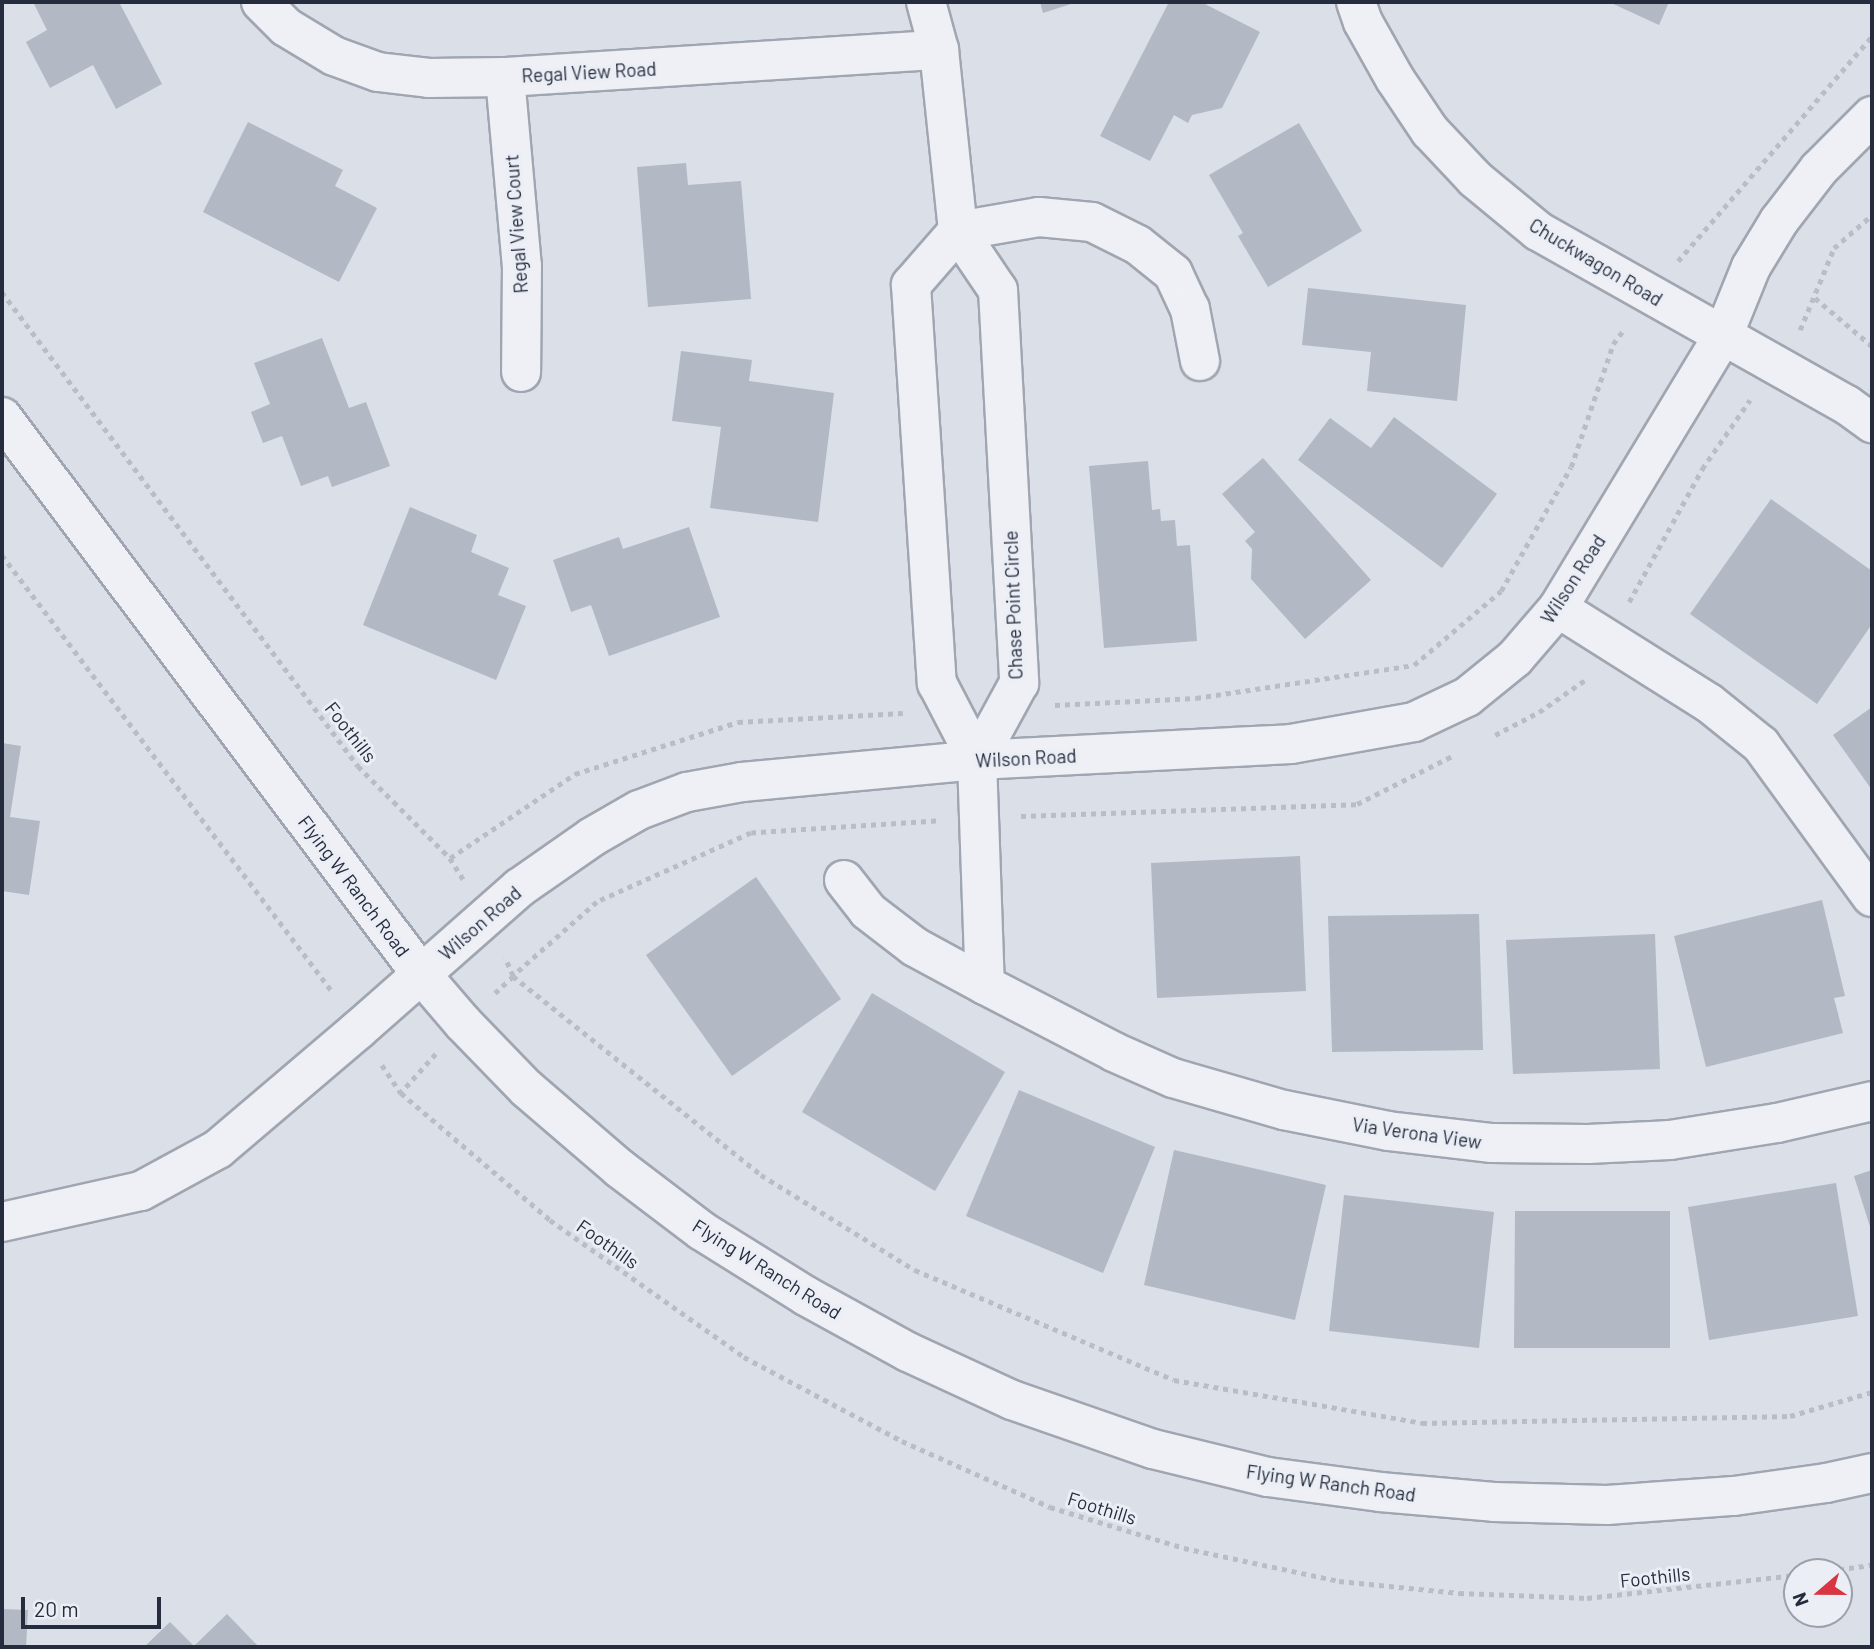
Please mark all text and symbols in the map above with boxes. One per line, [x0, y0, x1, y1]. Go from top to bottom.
street label: Regal View Road [521, 57, 657, 87]
street label: Regal View Court [500, 154, 532, 294]
street label: Chuckwagon Road [1525, 213, 1667, 311]
street label: Chase Point Circle [999, 530, 1027, 680]
street label: Wilson Road [1536, 530, 1610, 628]
street label: Foothills [320, 697, 382, 767]
street label: Wilson Road [975, 744, 1077, 772]
street label: Flying W Ranch Road [293, 811, 415, 961]
street label: Wilson Road [434, 881, 526, 965]
street label: Via Verona View [1351, 1113, 1483, 1153]
street label: Foothills [573, 1214, 643, 1274]
street label: Flying W Ranch Road [689, 1214, 845, 1324]
street label: Flying W Ranch Road [1245, 1460, 1417, 1506]
street label: Foothills [1065, 1487, 1139, 1529]
north arrow [1783, 1558, 1853, 1628]
street label: Foothills [1619, 1562, 1691, 1592]
scale bar [24, 1582, 164, 1626]
text: N [1787, 1590, 1813, 1610]
text: 20 m [34, 1596, 79, 1621]

